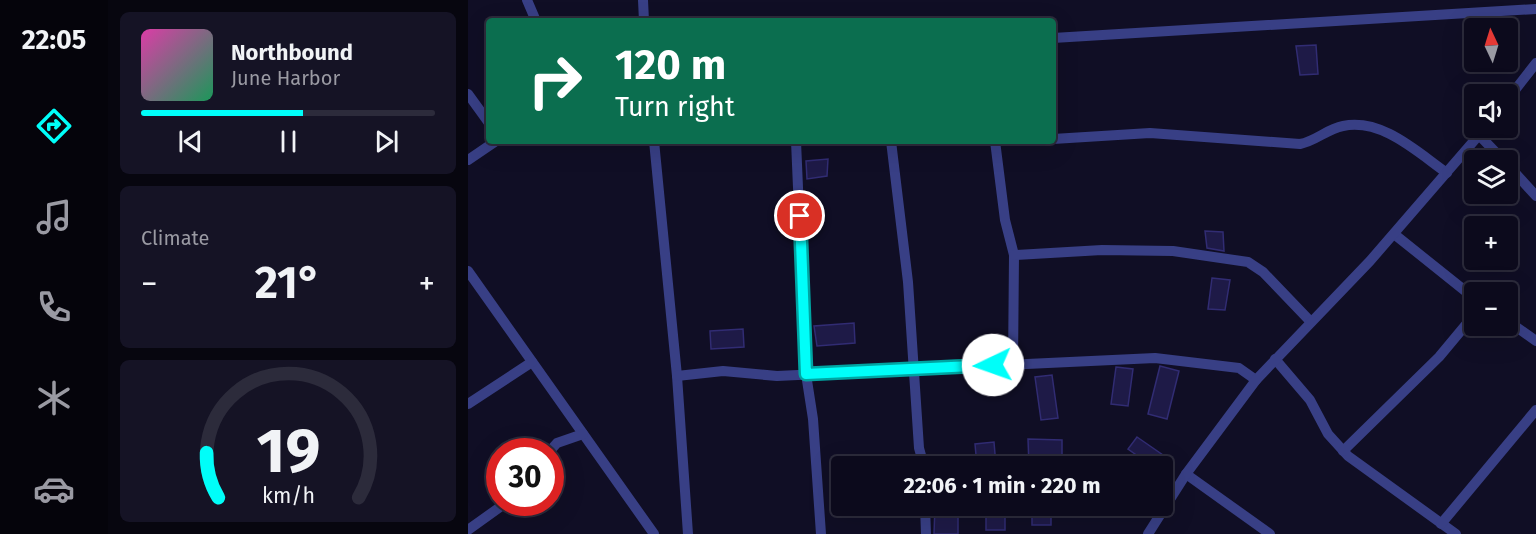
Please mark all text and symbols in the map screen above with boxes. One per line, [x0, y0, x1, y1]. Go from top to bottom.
north arrow [1464, 18, 1518, 72]
map controls [1464, 18, 1518, 336]
text: 22:05 [22, 24, 86, 56]
text: Northbound [231, 39, 353, 66]
text: 120 m [615, 40, 726, 90]
icon: right [516, 42, 594, 120]
text: June Harbor [231, 66, 340, 90]
button: sound [1464, 84, 1518, 138]
text: Turn right [615, 91, 735, 123]
icon: directions [33, 105, 75, 147]
icon: previous [174, 125, 207, 158]
icon: pause [272, 125, 305, 158]
icon: next [370, 125, 403, 158]
button: layers [1464, 150, 1518, 204]
pin [774, 190, 825, 241]
icon: music [33, 196, 75, 238]
icon: arrive [783, 199, 816, 232]
button: + [1464, 216, 1518, 270]
text: Climate [141, 226, 209, 250]
text: 21° [255, 256, 321, 310]
text: − [141, 264, 158, 304]
text: + [419, 264, 435, 304]
button: − [1464, 282, 1518, 336]
icon: phone [33, 286, 75, 328]
position arrow [961, 333, 1025, 397]
icon: climate [33, 377, 75, 419]
text: 19 [256, 414, 320, 489]
speed limit sign: 30 [486, 438, 564, 516]
icon: car [33, 468, 75, 510]
text: 22:06 · 1 min · 220 m [903, 472, 1101, 499]
text: km/h [261, 483, 315, 509]

